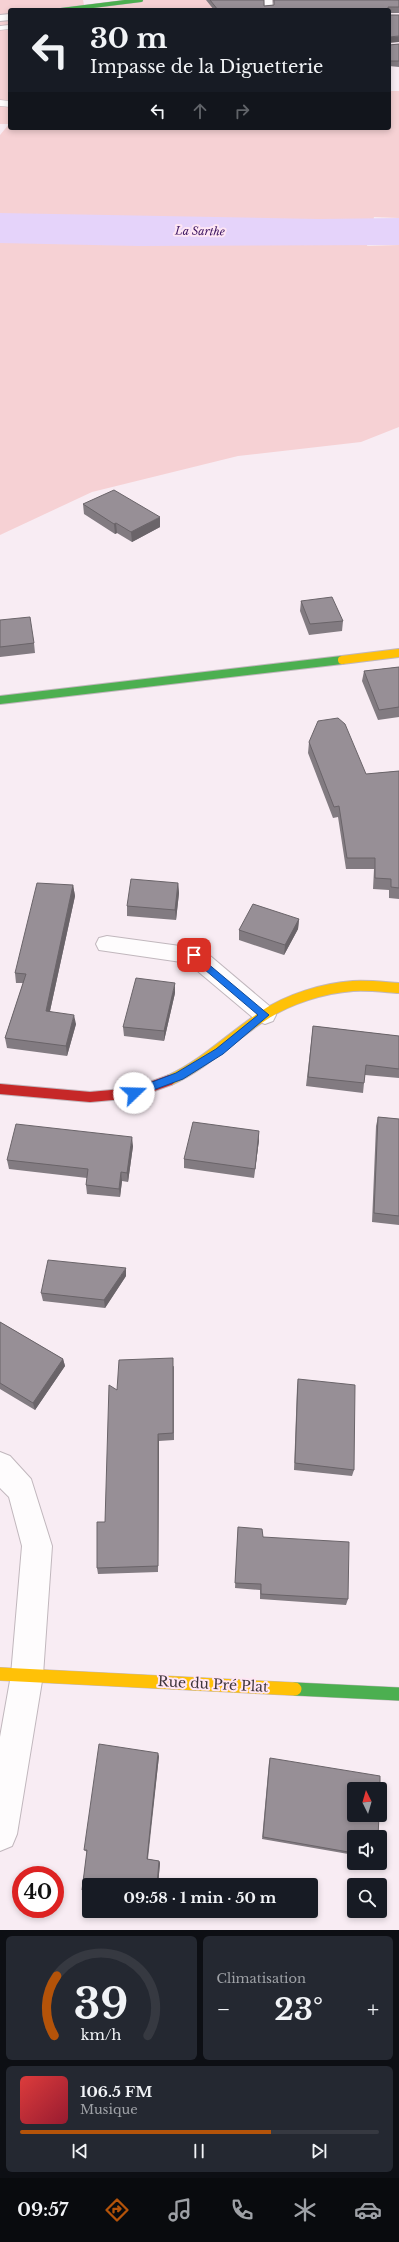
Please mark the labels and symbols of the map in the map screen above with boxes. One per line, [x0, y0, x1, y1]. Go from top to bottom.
water label: La Sarthe [174, 224, 225, 238]
pin [177, 938, 211, 972]
position arrow [113, 1072, 155, 1114]
street label: Rue du Pré Plat [157, 1672, 269, 1696]
north arrow [347, 1782, 387, 1822]
speed limit sign: 40 [12, 1866, 64, 1918]

